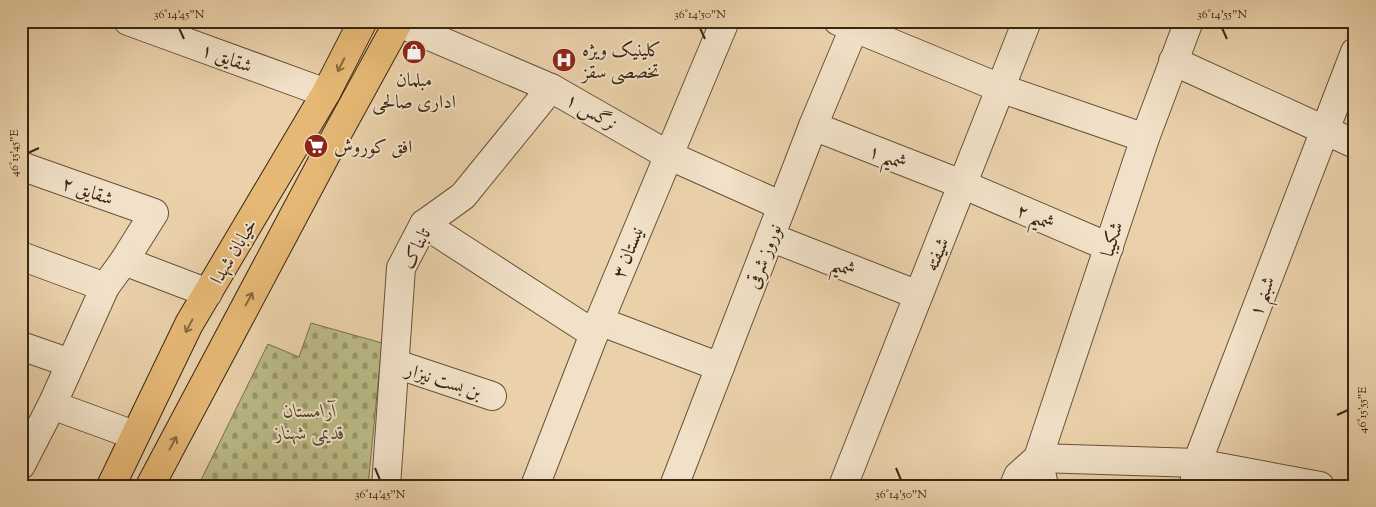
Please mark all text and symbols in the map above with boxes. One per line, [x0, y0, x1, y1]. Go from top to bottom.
text: 36°14'45"N [154, 6, 205, 24]
text: 36°14'50"N [674, 6, 726, 24]
text: 36°14'55"N [1197, 6, 1247, 24]
street label: شقایق ۱ [197, 38, 255, 81]
place label: کلینیک ویژه تخصصی سقز [580, 38, 661, 87]
shop icon: مبلمان اداری صالحی [401, 39, 427, 65]
hospital icon: کلینیک ویژه تخصصی سقز [551, 47, 577, 73]
one-way arrow [336, 57, 346, 72]
place label: مبلمان اداری صالحی [372, 68, 456, 117]
street label: نرگس ۱ [560, 88, 622, 139]
text: 46°15'45"E [6, 128, 24, 177]
supermarket icon: افق کوروش [303, 133, 329, 159]
place label: افق کوروش [334, 135, 412, 162]
street label: شمیم ۱ [863, 139, 910, 182]
street label: شقایق ۲ [58, 171, 116, 214]
street label: شمیم ۲ [1010, 198, 1058, 242]
street label: خیابان شهدا [205, 214, 265, 290]
street label: شکیبا [1095, 219, 1132, 261]
street label: نوروز شرقی [741, 221, 790, 293]
street label: تابناک [395, 223, 439, 274]
street label: نیستان ۳ [607, 223, 652, 283]
street label: شیفته [919, 234, 957, 276]
street label: شمیم [826, 251, 859, 289]
street label: شبنم ۱ [1243, 273, 1287, 322]
one-way arrow [245, 292, 254, 307]
one-way arrow [183, 318, 193, 333]
street label: بن بست نیزار [400, 357, 485, 407]
text: 46°15'55"E [1354, 386, 1372, 434]
park label: آرامستان قدیمی شهناز [273, 399, 345, 448]
one-way arrow [168, 435, 178, 450]
text: 36°14'45"N [355, 486, 406, 504]
text: 36°14'50"N [875, 486, 927, 504]

